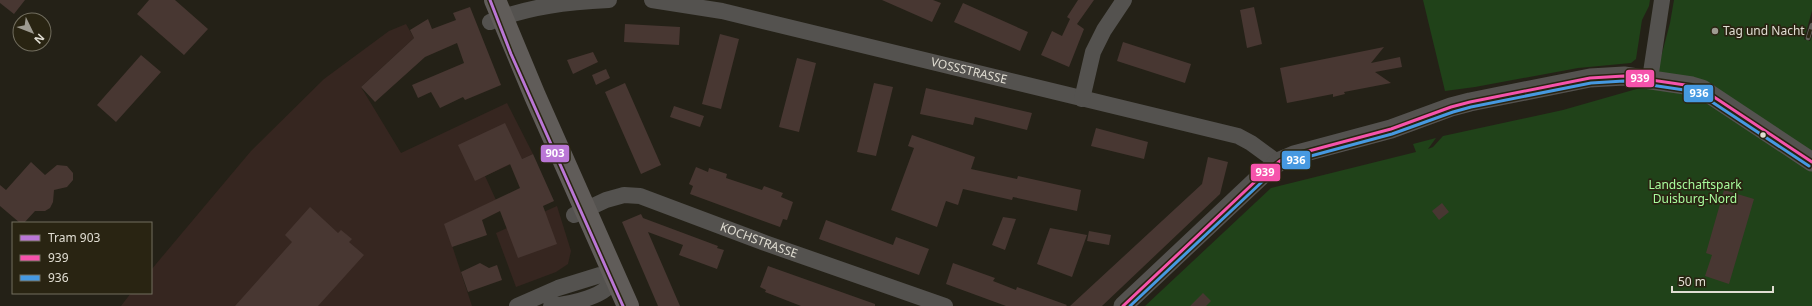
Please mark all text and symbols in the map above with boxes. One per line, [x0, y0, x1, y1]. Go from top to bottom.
north arrow [12, 12, 52, 52]
place label: Tag und Nacht [1723, 22, 1805, 39]
marker: Tag und Nacht [1710, 26, 1720, 36]
text: N [31, 31, 48, 48]
street label: VOSSSTRASSE [929, 53, 1009, 88]
line badge: 939 [1625, 69, 1655, 88]
text: 939 [1631, 70, 1649, 85]
line badge: 936 [1683, 84, 1714, 103]
text: 936 [1690, 85, 1708, 100]
unlabelled marker [1758, 130, 1768, 140]
line badge: 903 [540, 144, 570, 163]
text: 903 [546, 145, 564, 160]
line badge: 936 [1281, 150, 1311, 170]
text: 936 [1287, 152, 1305, 167]
line badge: 939 [1250, 163, 1281, 182]
text: 939 [1256, 164, 1274, 179]
park label: Landschaftspark Duisburg-Nord [1648, 176, 1742, 207]
street label: KOCHSTRASSE [718, 218, 800, 262]
legend [12, 222, 152, 294]
text: Tram 903 [48, 229, 101, 246]
text: 939 [48, 249, 69, 266]
scale bar [1672, 268, 1773, 294]
text: 936 [48, 269, 69, 286]
text: 50 m [1678, 273, 1706, 290]

